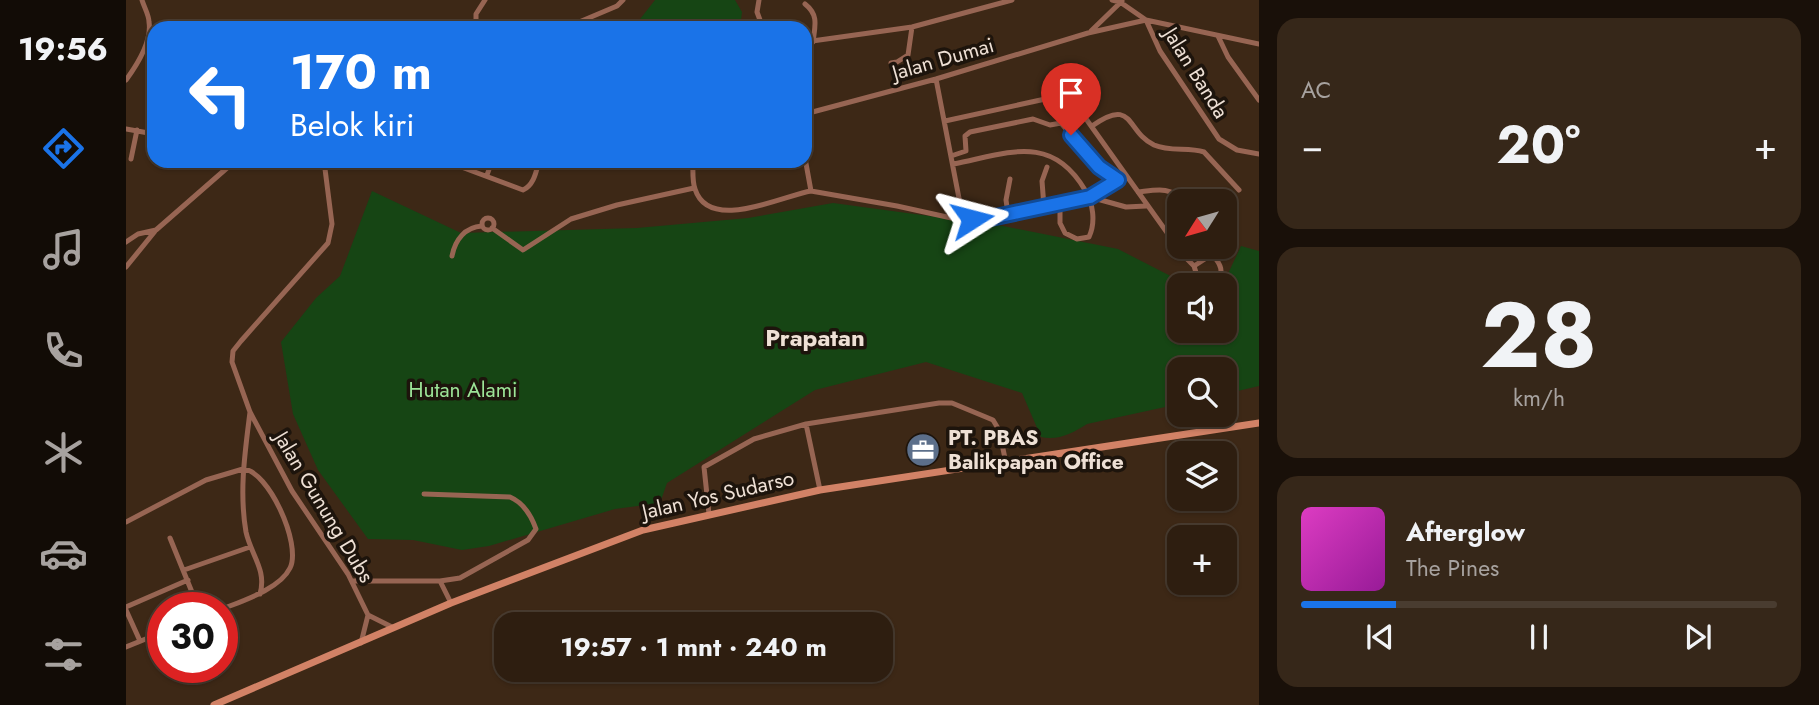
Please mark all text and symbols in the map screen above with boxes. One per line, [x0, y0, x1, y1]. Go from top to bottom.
street label: Jalan Banda [1155, 19, 1236, 124]
text: 19:56 [18, 26, 108, 72]
street label: Jalan Dumai [886, 30, 997, 89]
text: 170 m [290, 37, 432, 107]
icon: left [175, 49, 266, 140]
pin [1041, 63, 1101, 135]
text: AC [1301, 73, 1331, 107]
icon: arrive [1052, 74, 1090, 112]
text: Belok kiri [290, 102, 415, 148]
text: 20° [1497, 107, 1581, 183]
text: − [1301, 118, 1323, 173]
text: + [1754, 118, 1777, 173]
icon: directions [39, 124, 88, 173]
position arrow [935, 182, 1009, 256]
north arrow [1167, 189, 1237, 259]
map controls [1167, 189, 1237, 595]
icon: music [39, 225, 88, 274]
text: 28 [1481, 270, 1597, 401]
button: sound [1167, 273, 1237, 343]
district label: Prapatan [765, 320, 865, 355]
icon: phone [39, 326, 88, 375]
button: search [1167, 357, 1237, 427]
park label: Hutan Alami [408, 375, 518, 405]
text: km/h [1513, 381, 1565, 415]
street label: Jalan Gunung Dubs [265, 423, 381, 588]
place label: PT. PBAS Balikpapan Office [948, 423, 1124, 477]
icon: climate [39, 428, 88, 477]
office icon: PT. PBAS Balikpapan Office [904, 431, 942, 469]
button: layers [1167, 441, 1237, 511]
street label: Jalan Yos Sudarso [636, 463, 797, 528]
text: Afterglow [1406, 513, 1525, 551]
button: + [1167, 525, 1237, 595]
icon: car [39, 529, 88, 578]
text: The Pines [1406, 551, 1499, 585]
speed limit sign: 30 [147, 592, 238, 683]
icon: previous [1361, 618, 1399, 656]
icon: pause [1520, 618, 1558, 656]
icon: next [1679, 618, 1717, 656]
text: 19:57 · 1 mnt · 240 m [560, 628, 827, 666]
icon: filters [39, 630, 88, 679]

